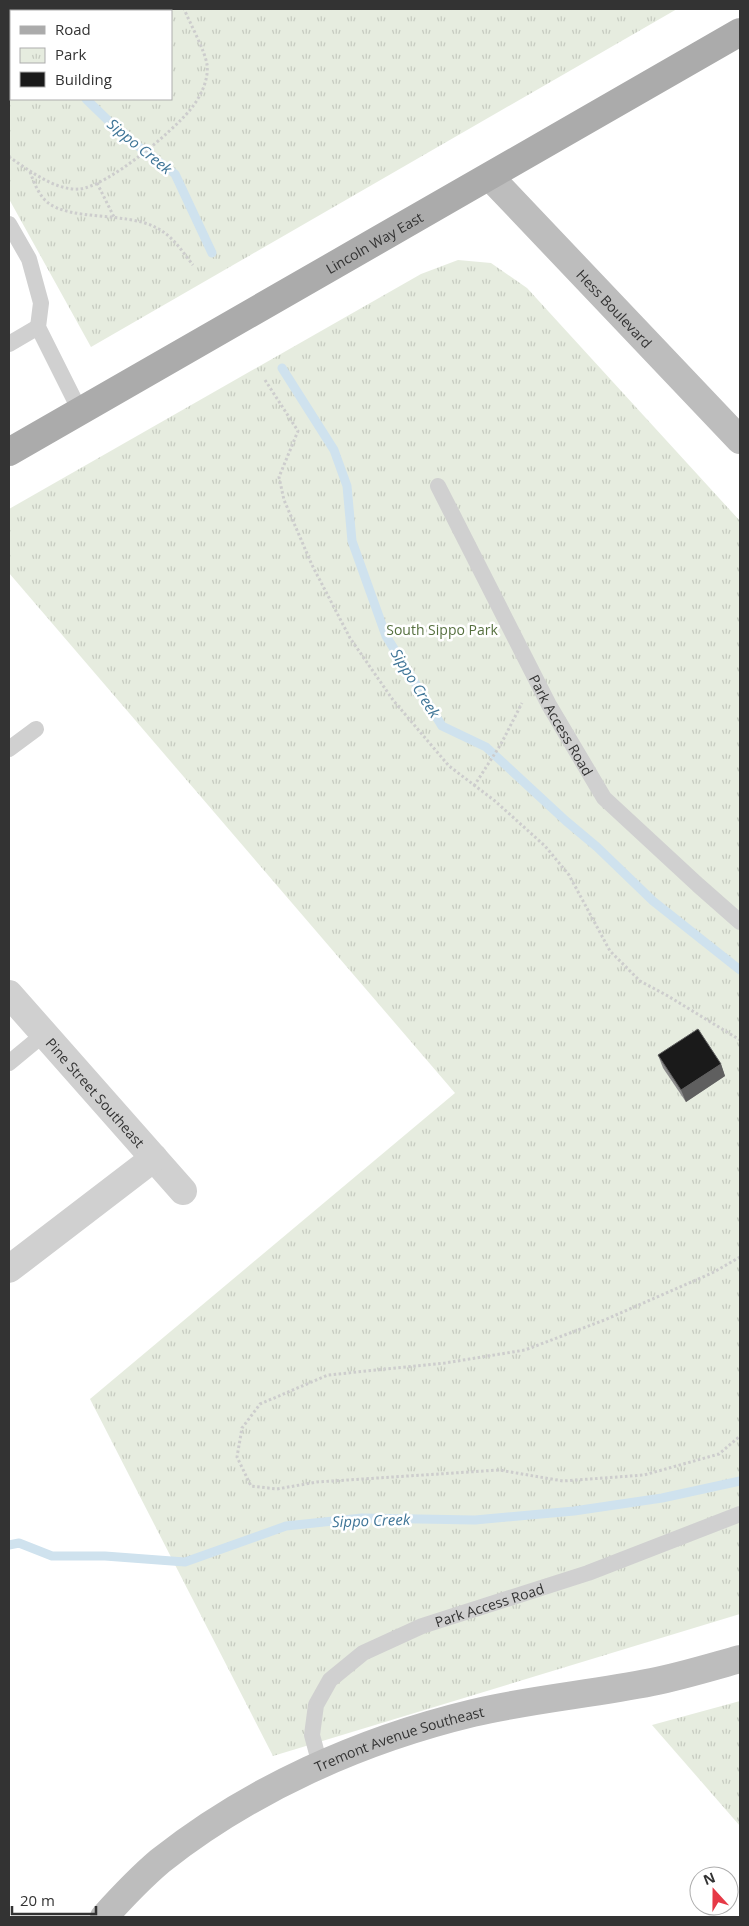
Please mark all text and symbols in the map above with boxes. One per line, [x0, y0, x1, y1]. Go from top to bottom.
legend [10, 10, 172, 100]
text: Road [55, 19, 91, 39]
text: Park [55, 44, 86, 64]
text: Building [55, 69, 112, 89]
water label: Sippo Creek [103, 114, 177, 179]
street label: Lincoln Way East [322, 207, 426, 278]
street label: Hess Boulevard [573, 265, 657, 352]
park label: South Sippo Park [386, 620, 498, 639]
water label: Sippo Creek [387, 645, 446, 722]
street label: Park Access Road [525, 671, 598, 779]
street label: Pine Street Southeast [42, 1033, 149, 1151]
water label: Sippo Creek [332, 1509, 411, 1531]
street label: Park Access Road [432, 1578, 546, 1631]
street label: Tremont Avenue Southeast [311, 1701, 486, 1776]
north arrow [689, 1866, 739, 1916]
text: N [700, 1867, 718, 1889]
scale bar [12, 1884, 96, 1916]
text: 20 m [20, 1890, 55, 1910]

